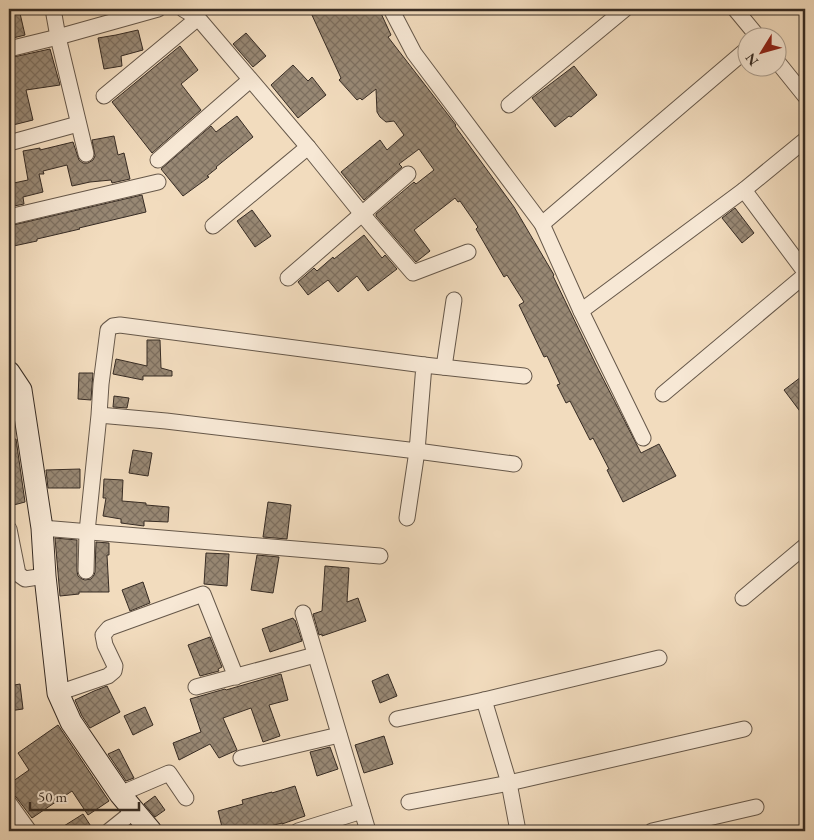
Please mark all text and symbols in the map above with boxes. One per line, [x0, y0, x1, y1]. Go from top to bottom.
north arrow [736, 28, 786, 78]
text: N [741, 49, 762, 70]
scale bar [30, 780, 139, 812]
text: 50 m [38, 787, 67, 806]

